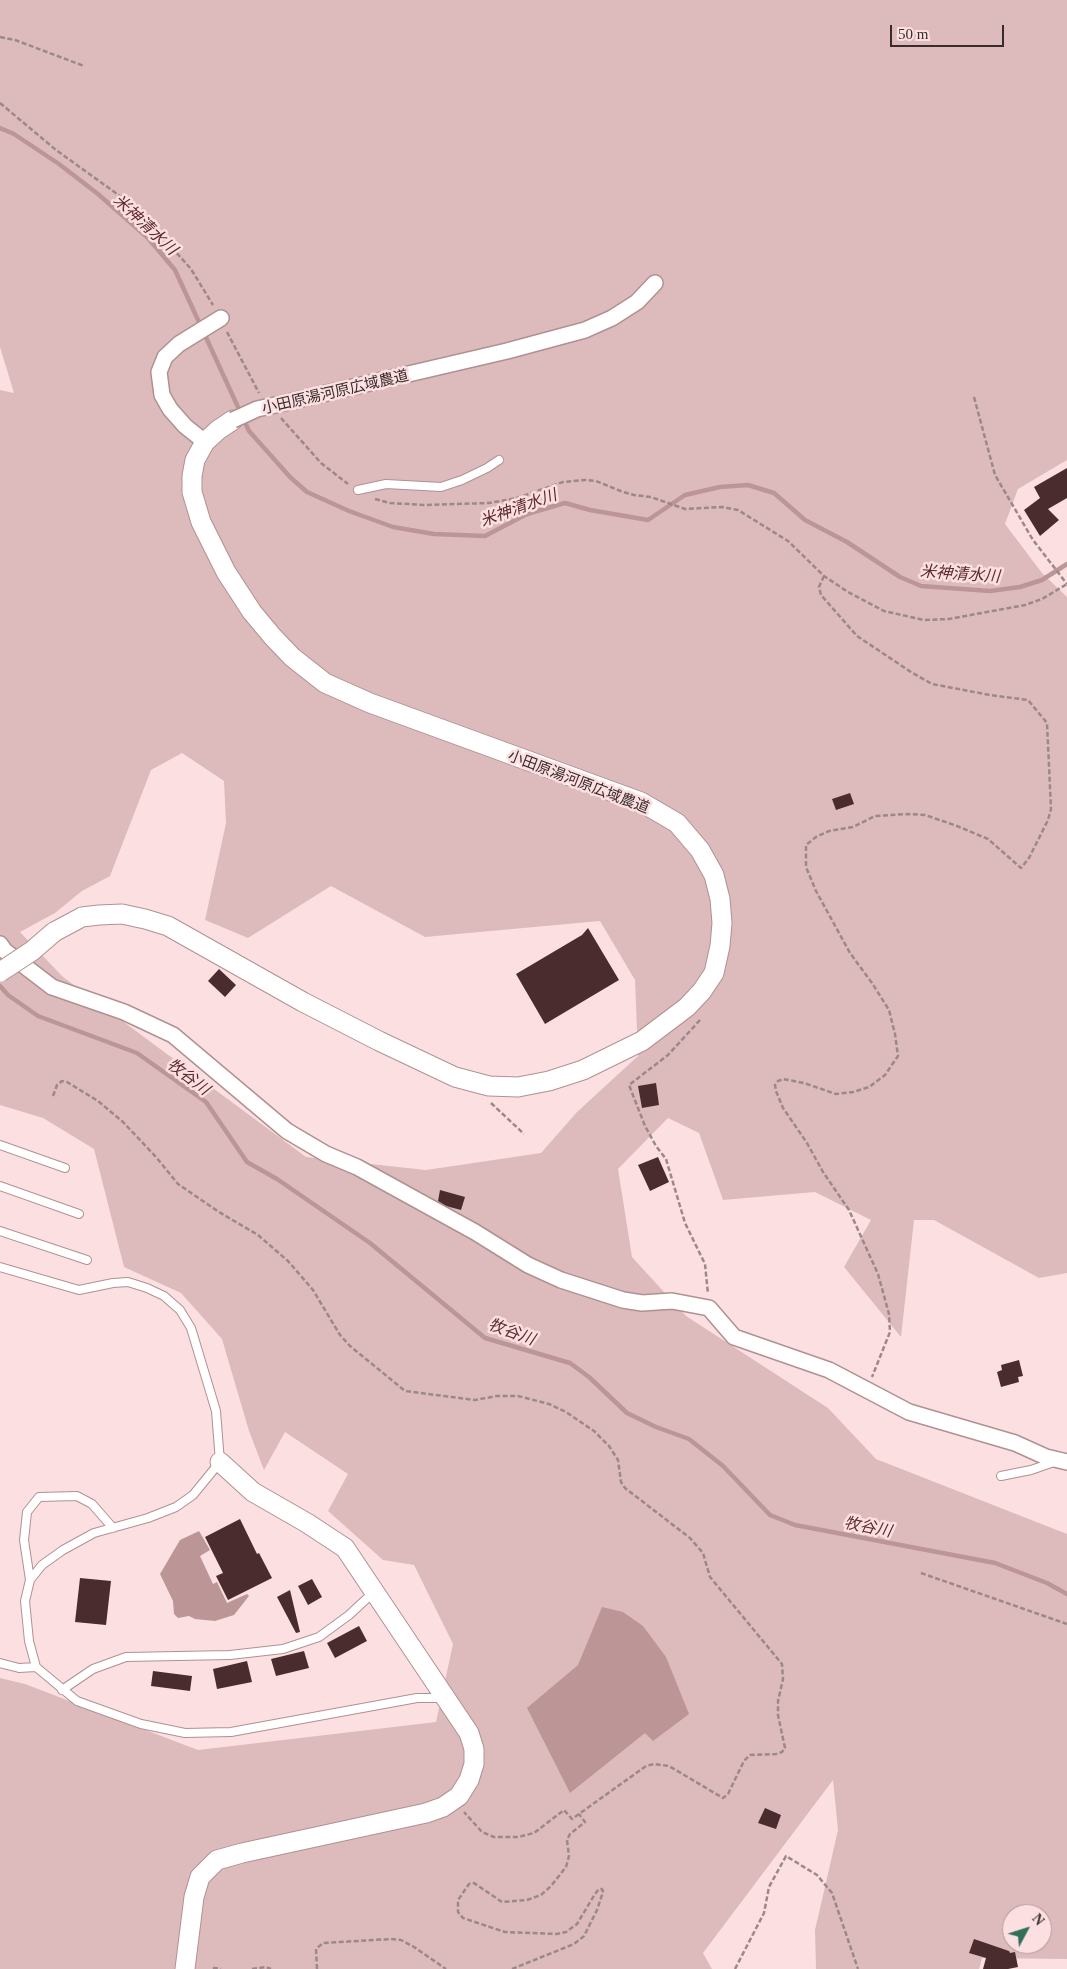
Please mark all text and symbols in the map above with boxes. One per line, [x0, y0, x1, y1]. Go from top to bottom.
scale bar [892, 15, 1006, 47]
text: 50 m [898, 26, 928, 42]
water label: 米神清水川 [110, 190, 182, 258]
street label: 小田原湯河原広域農道 [260, 365, 410, 417]
water label: 米神清水川 [477, 484, 559, 530]
water label: 米神清水川 [919, 561, 1001, 585]
street label: 小田原湯河原広域農道 [506, 746, 652, 816]
water label: 牧谷川 [164, 1054, 214, 1098]
water label: 牧谷川 [486, 1314, 538, 1348]
water label: 牧谷川 [843, 1512, 893, 1540]
north arrow [1002, 1904, 1052, 1954]
text: N [1029, 1911, 1047, 1928]

